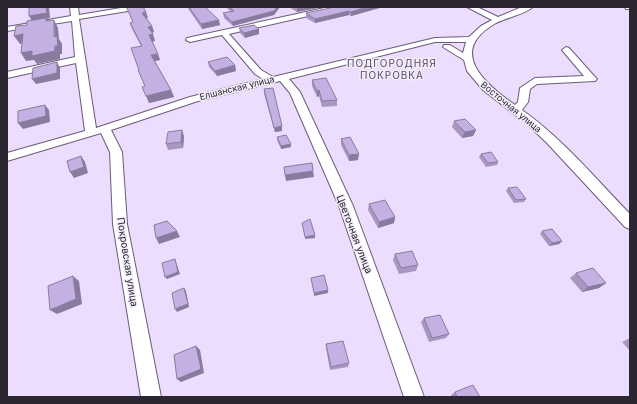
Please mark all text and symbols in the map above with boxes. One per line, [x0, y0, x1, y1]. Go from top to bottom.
district label: ПОДГОРОДНЯЯ ПОКРОВКА [347, 57, 437, 81]
street label: Елшанская улица [198, 73, 275, 102]
street label: Восточная улица [479, 79, 544, 134]
street label: Цветочная улица [334, 193, 376, 275]
street label: Покровская улица [115, 217, 141, 307]

